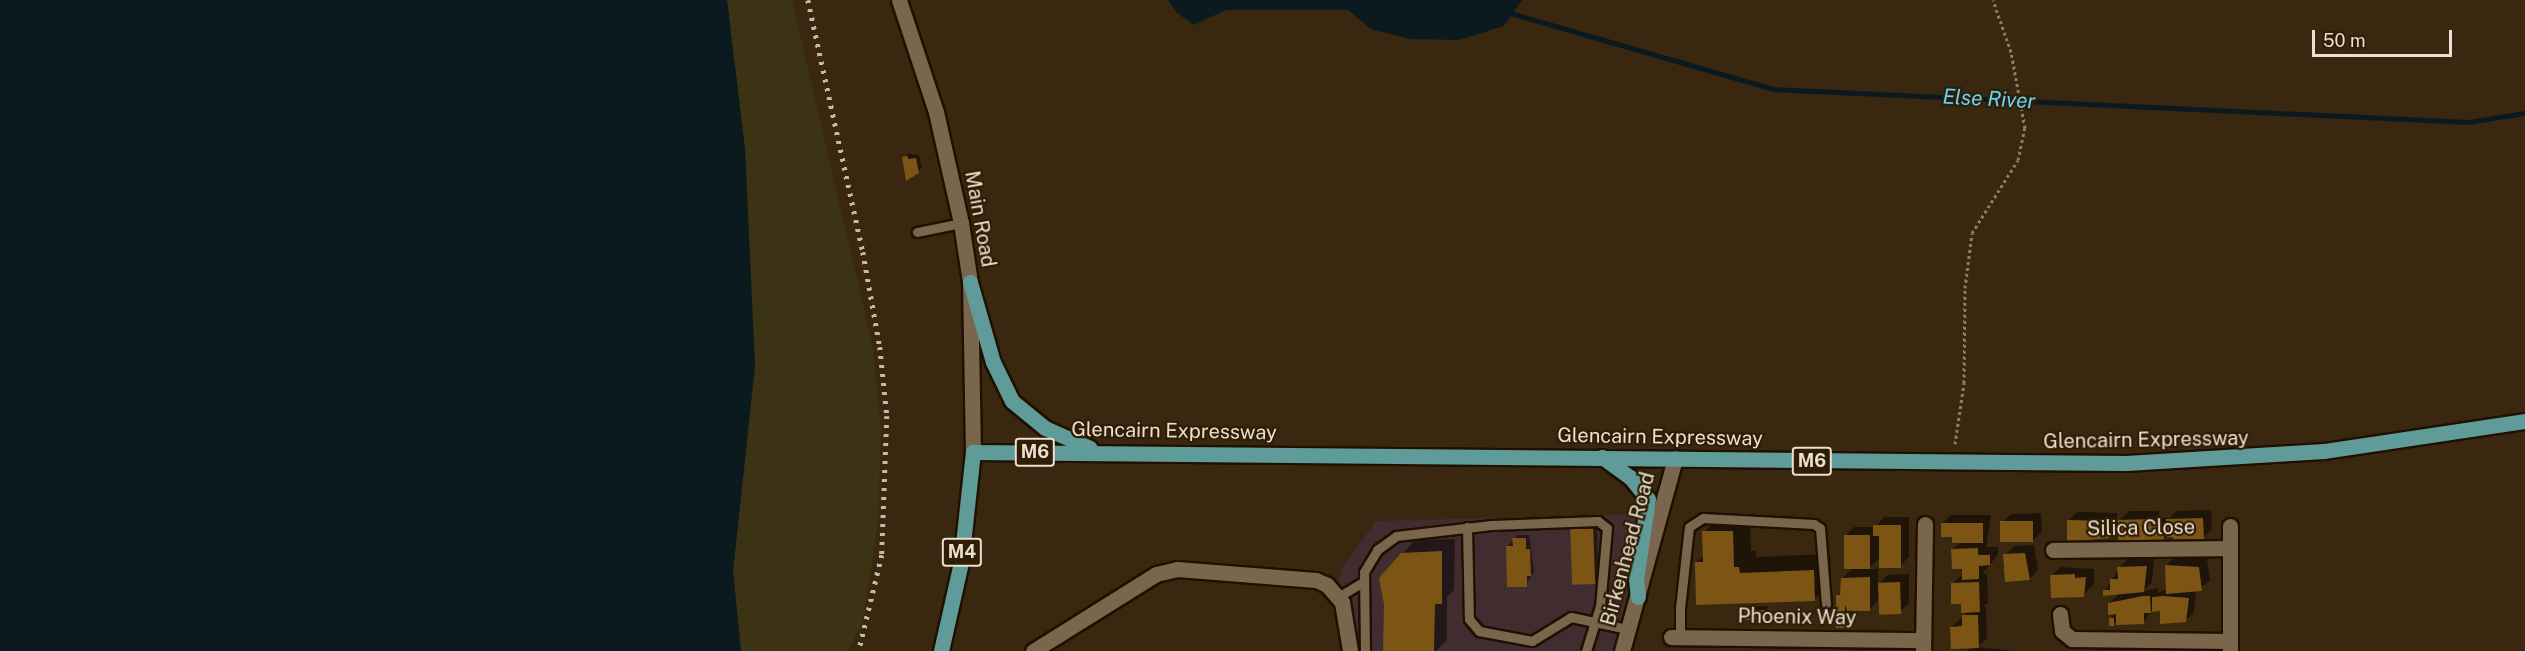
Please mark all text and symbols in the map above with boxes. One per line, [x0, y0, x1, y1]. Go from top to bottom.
scale bar [2315, 18, 2454, 56]
text: 50 m [2323, 30, 2366, 51]
water label: Else River [1942, 84, 2036, 114]
street label: Main Road [960, 169, 1000, 269]
street label: Glencairn Expressway [1071, 417, 1277, 445]
street label: Glencairn Expressway [1557, 423, 1763, 451]
street label: Glencairn Expressway [2043, 426, 2249, 454]
road number: M6 [1014, 437, 1056, 467]
road number: M6 [1791, 446, 1833, 476]
street label: Birkenhead Road [1596, 470, 1660, 628]
street label: Silica Close [2087, 515, 2195, 541]
road number: M4 [941, 537, 983, 567]
street label: Phoenix Way [1737, 604, 1857, 630]

